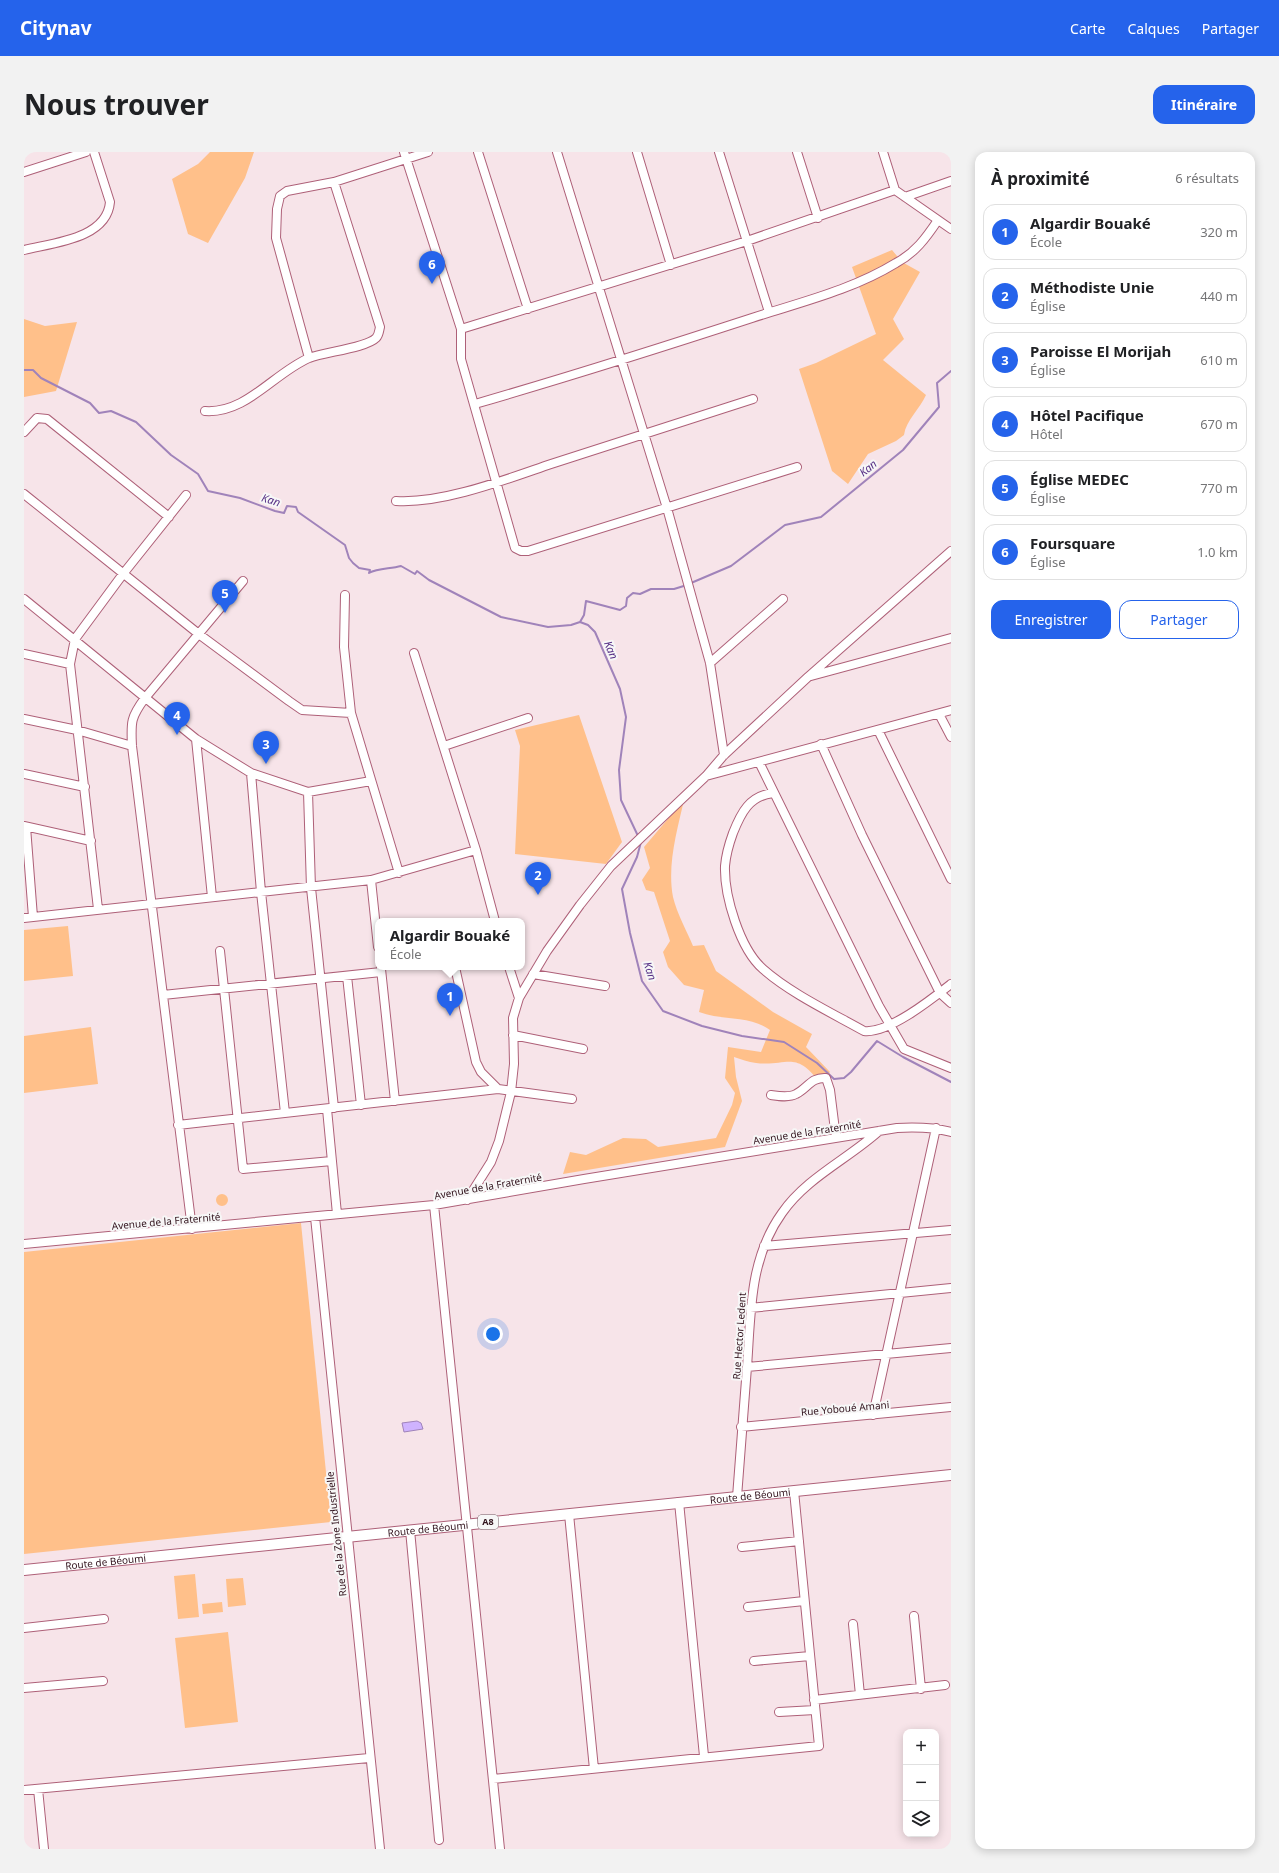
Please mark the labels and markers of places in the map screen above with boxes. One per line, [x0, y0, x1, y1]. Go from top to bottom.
pin: 6 [419, 251, 445, 284]
pin: 5 [212, 580, 238, 613]
pin: 4 [164, 702, 190, 735]
pin: 3 [253, 731, 279, 764]
pin: 2 [525, 862, 551, 895]
pin: 1 [437, 983, 463, 1016]

